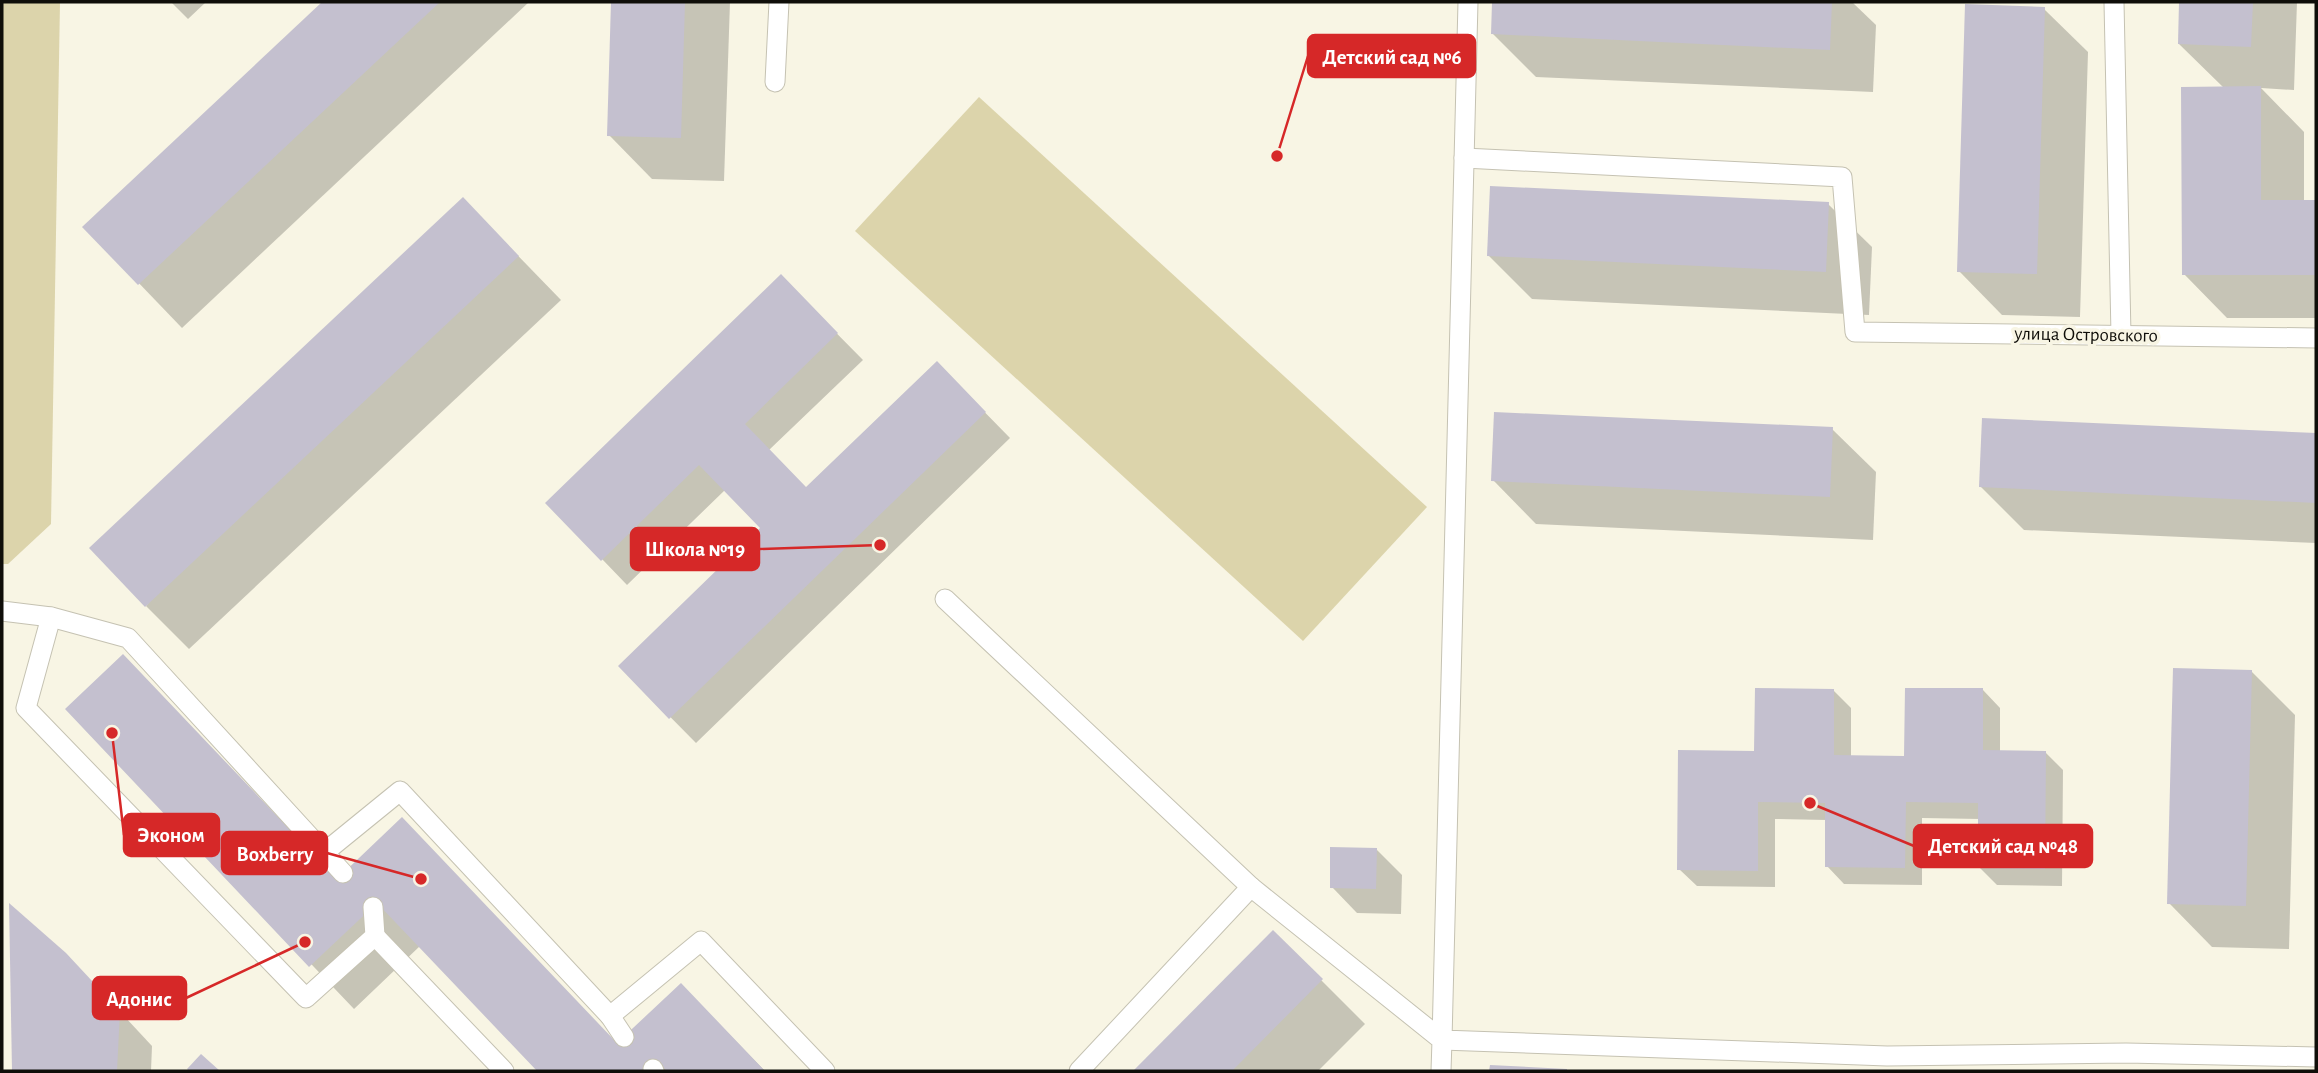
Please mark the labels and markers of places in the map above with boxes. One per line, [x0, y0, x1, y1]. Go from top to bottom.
callout: Детский сад №6 [1308, 35, 1475, 77]
callout: Школа №19 [631, 528, 759, 570]
callout: Эконом [124, 814, 219, 856]
callout: Детский сад №48 [1914, 825, 2092, 867]
callout: Boxberry [222, 832, 327, 874]
callout: Адонис [93, 977, 186, 1019]

